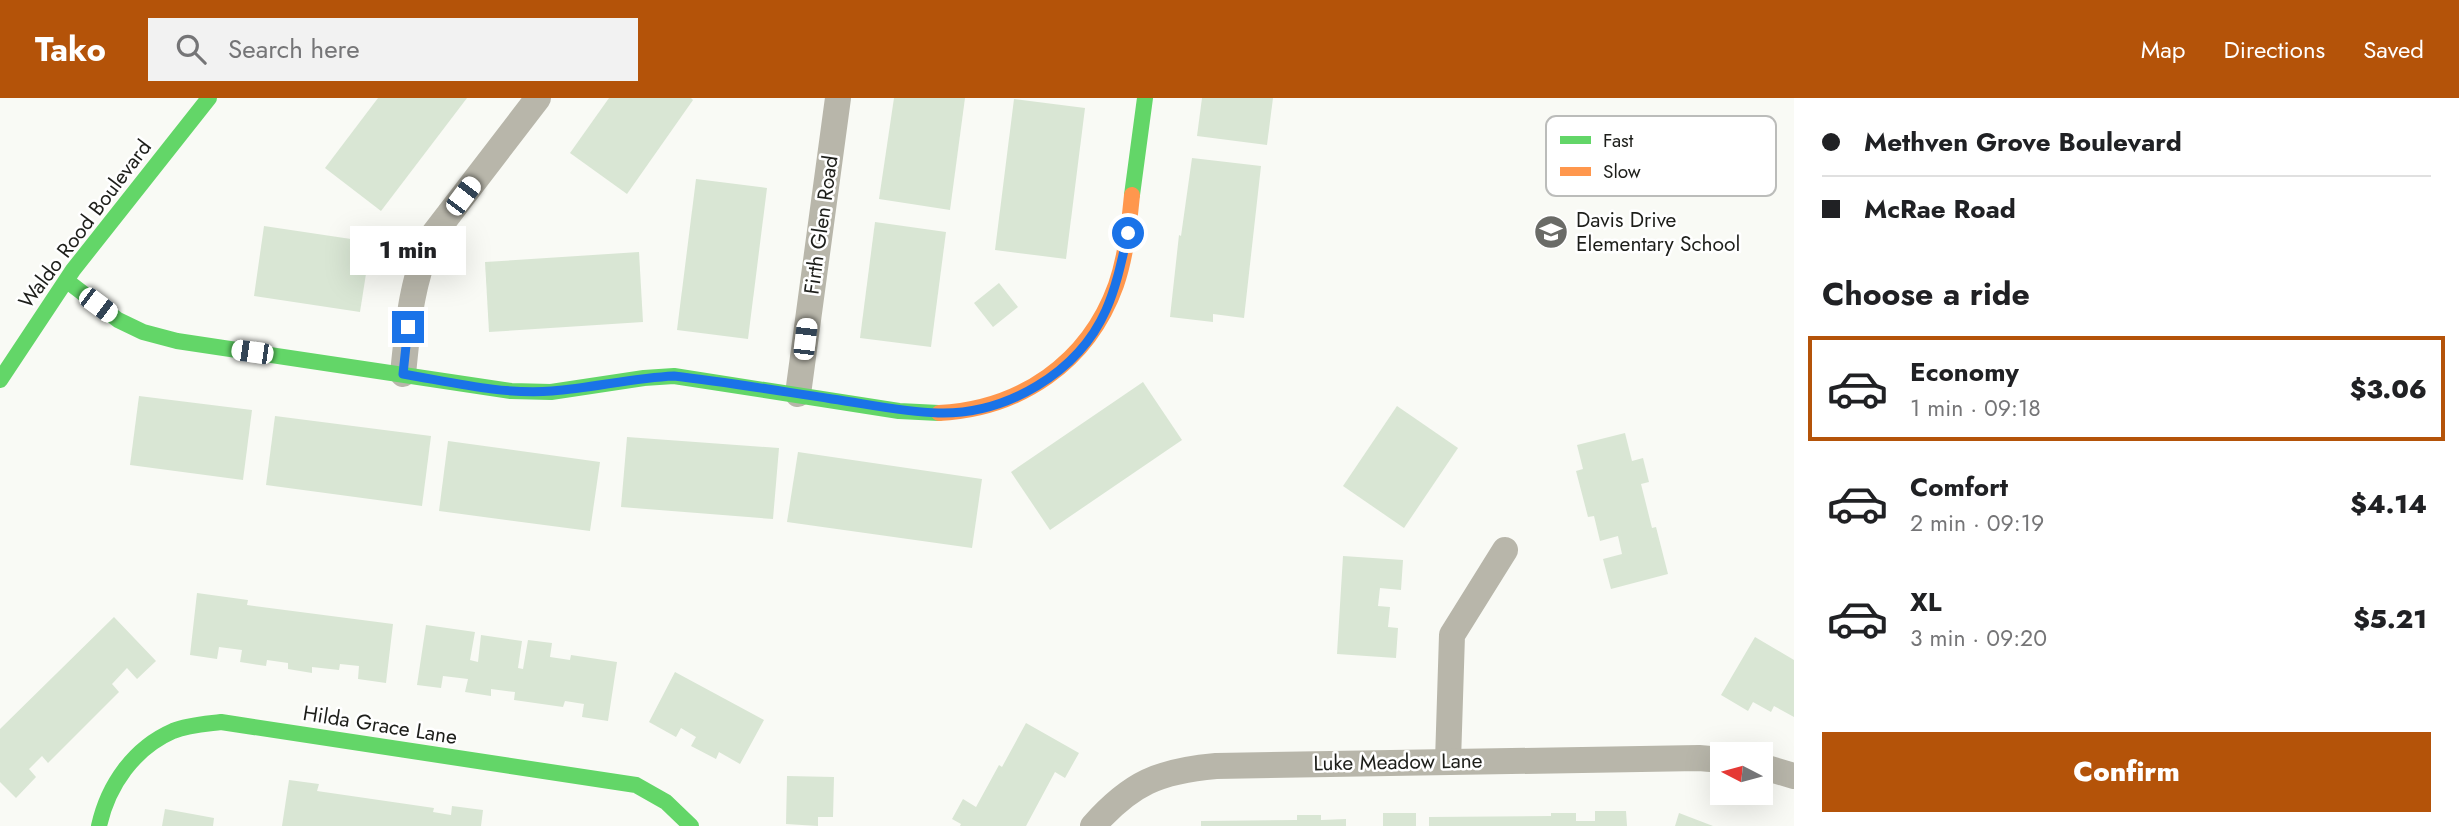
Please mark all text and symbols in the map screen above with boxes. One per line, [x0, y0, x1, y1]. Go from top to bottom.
search box [148, 18, 638, 81]
text: Tako [35, 26, 106, 73]
icon: search [172, 30, 210, 68]
text: Search here [228, 30, 360, 68]
text: Map [2141, 32, 2186, 67]
text: Directions [2224, 32, 2325, 67]
text: Saved [2363, 32, 2424, 67]
legend [1546, 116, 1776, 196]
text: Methven Grove Boulevard [1864, 123, 2182, 161]
text: Fast [1603, 127, 1634, 154]
street label: Waldo Rood Boulevard [12, 133, 158, 315]
street label: Firth Glen Road [796, 154, 846, 296]
text: Slow [1603, 158, 1641, 185]
car [442, 173, 485, 219]
text: McRae Road [1864, 190, 2016, 228]
place label: Davis Drive Elementary School [1576, 205, 1740, 259]
school or university icon: Davis Drive Elementary School [1532, 213, 1570, 251]
route start [1112, 217, 1144, 249]
callout: 1 min [350, 226, 466, 274]
text: 1 min [379, 233, 437, 267]
text: Choose a ride [1822, 271, 2030, 317]
car [75, 284, 122, 326]
route end [392, 311, 424, 343]
car [793, 317, 818, 361]
car [230, 339, 275, 365]
text: Economy [1910, 353, 2019, 391]
icon: car [1826, 357, 1889, 420]
text: $3.06 [2350, 370, 2427, 408]
text: 1 min · 09:18 [1910, 391, 2041, 425]
text: Comfort [1910, 468, 2008, 506]
icon: car [1826, 472, 1889, 535]
text: $4.14 [2350, 485, 2427, 523]
text: 2 min · 09:19 [1910, 506, 2044, 540]
text: XL [1910, 583, 1942, 621]
icon: car [1826, 587, 1889, 650]
text: $5.21 [2353, 600, 2427, 638]
text: 3 min · 09:20 [1910, 621, 2047, 655]
street label: Hilda Grace Lane [301, 698, 459, 752]
button: Confirm [1822, 732, 2431, 812]
north arrow [1710, 742, 1773, 805]
map controls [1710, 742, 1773, 805]
street label: Luke Meadow Lane [1313, 746, 1483, 778]

